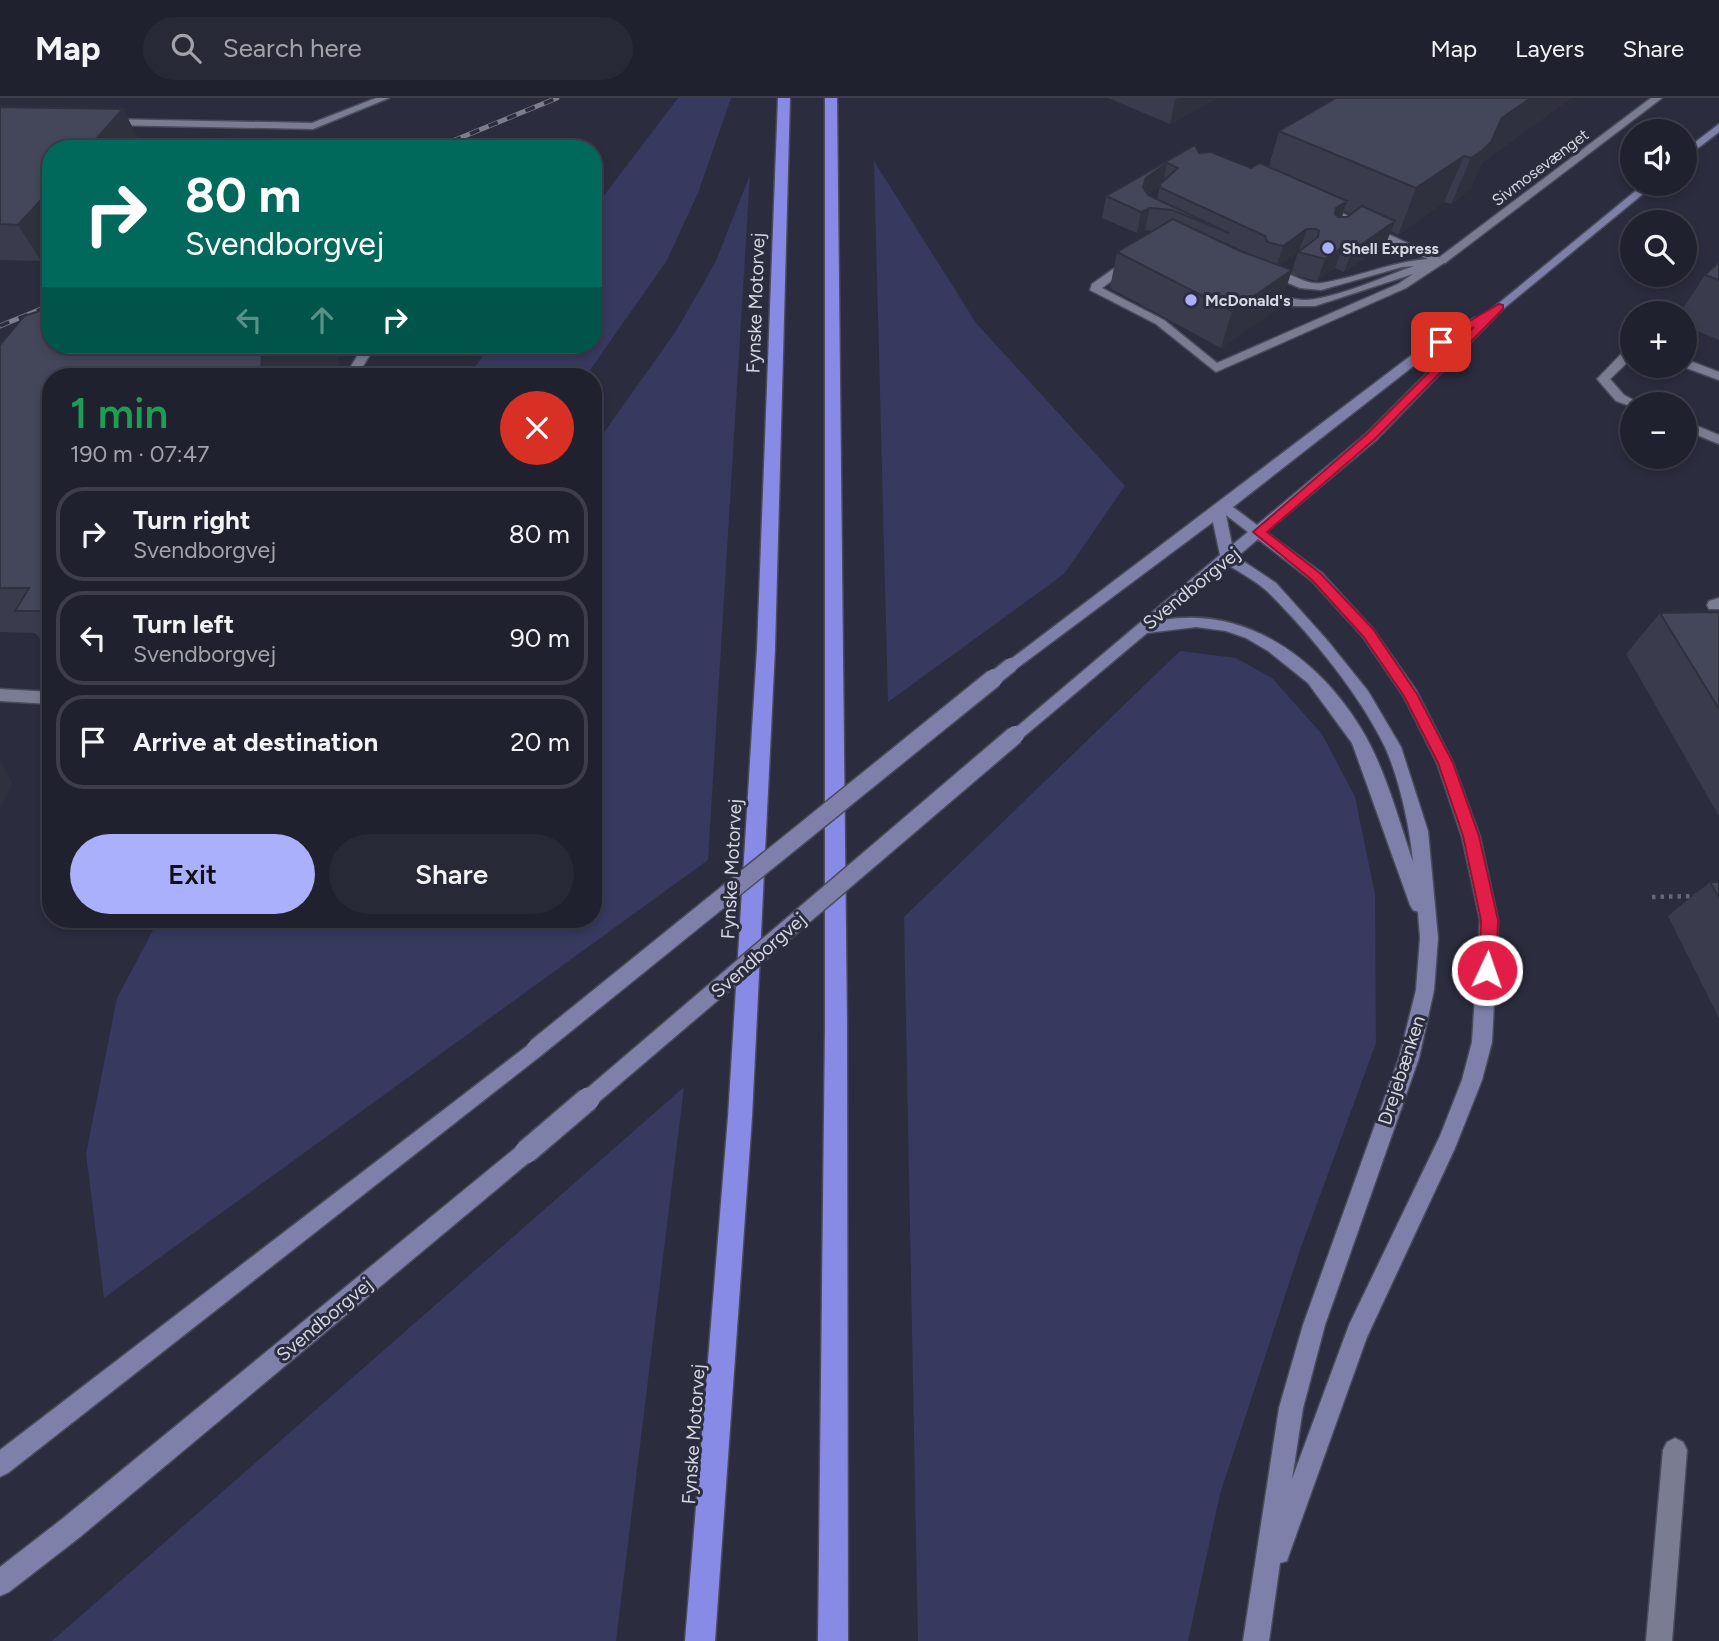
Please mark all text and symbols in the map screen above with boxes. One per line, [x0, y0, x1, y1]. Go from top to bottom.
search box [143, 17, 633, 80]
text: Map [35, 29, 101, 68]
icon: search [167, 29, 205, 67]
text: Search here [223, 32, 362, 64]
text: Map [1430, 34, 1477, 63]
text: Layers [1515, 34, 1584, 63]
text: Share [1622, 34, 1684, 63]
map controls [1620, 119, 1697, 469]
button: sound [1620, 119, 1697, 196]
street label: Sivmosevænget [1488, 125, 1592, 210]
text: 80 m [185, 165, 301, 224]
icon: right [70, 168, 161, 259]
button: search [1620, 210, 1697, 287]
text: Svendborgvej [185, 225, 384, 263]
street label: Fynske Motorvej [742, 232, 769, 374]
place label: Shell Express [1342, 239, 1439, 258]
marker: Shell Express [1320, 240, 1336, 256]
place label: McDonald's [1205, 291, 1291, 310]
marker: McDonald's [1183, 292, 1199, 308]
icon: left [230, 301, 268, 339]
icon: ahead [303, 301, 341, 339]
icon: right [376, 301, 414, 339]
button: + [1620, 301, 1697, 378]
pin [1411, 312, 1471, 372]
icon: arrive [1422, 323, 1460, 361]
text: 1 min [70, 388, 168, 439]
button: close [500, 391, 574, 465]
button: − [1620, 392, 1697, 469]
text: 190 m · 07:47 [70, 440, 209, 468]
text: Turn right [133, 504, 250, 536]
icon: right [74, 515, 112, 553]
text: 80 m [509, 518, 570, 550]
text: Svendborgvej [133, 536, 276, 564]
street label: Svendborgvej [1138, 542, 1245, 635]
text: Turn left [133, 608, 234, 640]
icon: left [74, 619, 112, 657]
text: 90 m [510, 622, 570, 654]
text: Svendborgvej [133, 640, 276, 668]
icon: arrive [74, 723, 112, 761]
text: Arrive at destination [133, 726, 378, 758]
text: 20 m [510, 726, 570, 758]
street label: Fynske Motorvej [716, 798, 747, 940]
button: Exit [70, 834, 315, 914]
button: Share [329, 834, 574, 914]
street label: Svendborgvej [706, 908, 811, 1003]
position arrow [1450, 933, 1524, 1007]
street label: Drejebænken [1373, 1013, 1430, 1128]
street label: Svendborgvej [272, 1273, 377, 1366]
street label: Fynske Motorvej [677, 1363, 710, 1505]

